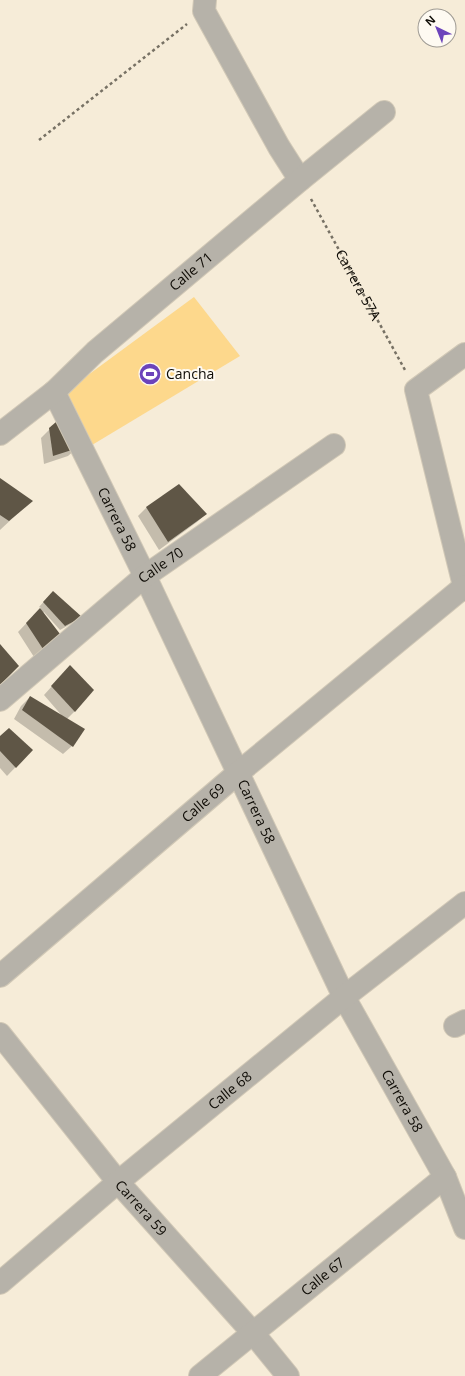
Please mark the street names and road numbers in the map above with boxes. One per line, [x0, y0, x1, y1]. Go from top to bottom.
street label: Carrera 57A [332, 246, 386, 324]
street label: Calle 71 [165, 247, 216, 295]
street label: Carrera 58 [94, 484, 141, 554]
street label: Calle 70 [134, 542, 187, 587]
street label: Carrera 58 [234, 776, 280, 847]
street label: Calle 69 [177, 778, 228, 826]
street label: Calle 68 [204, 1066, 255, 1114]
street label: Carrera 58 [377, 1066, 428, 1135]
street label: Carrera 59 [111, 1175, 172, 1240]
street label: Calle 67 [296, 1252, 348, 1300]

